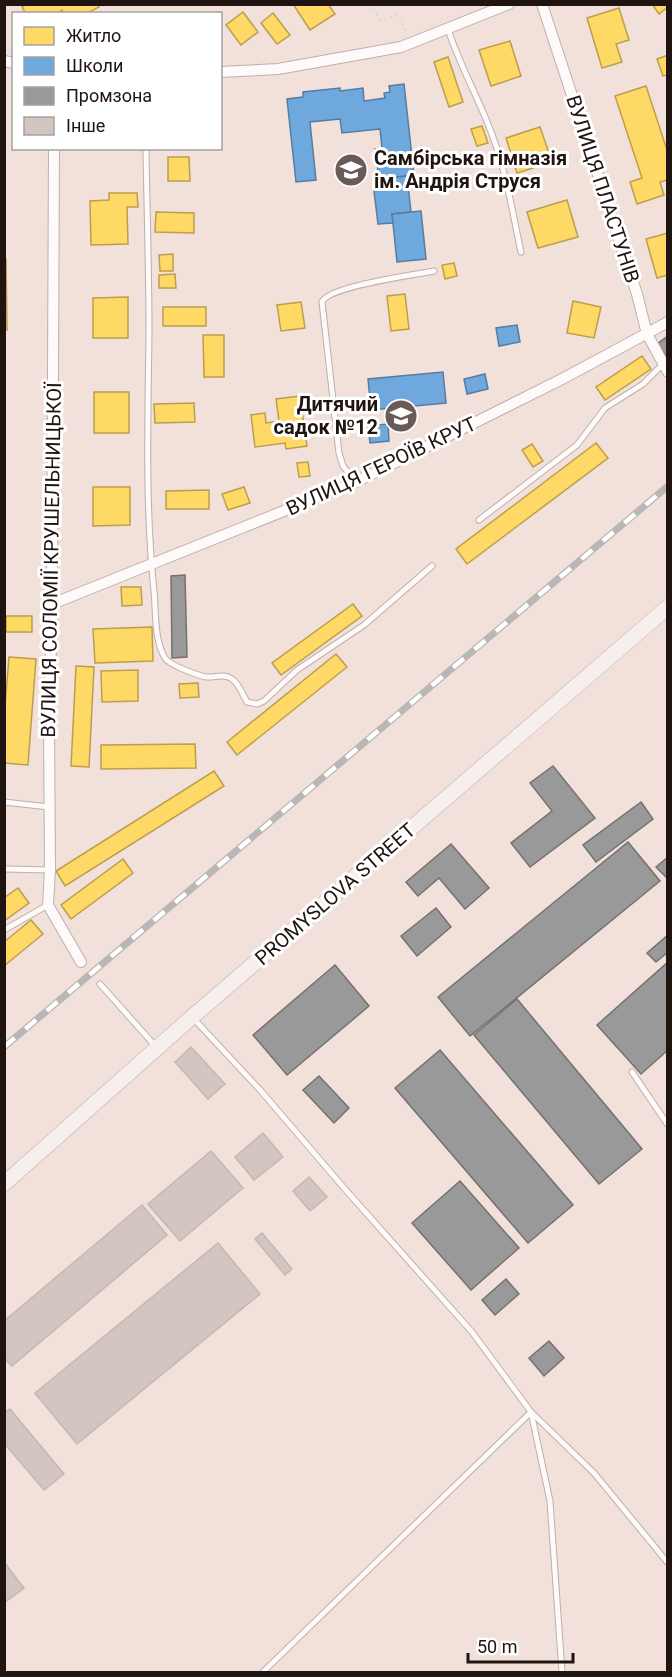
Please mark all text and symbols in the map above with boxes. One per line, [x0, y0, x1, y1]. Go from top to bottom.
legend [12, 12, 222, 150]
text: Житло [66, 25, 121, 46]
text: Школи [66, 55, 123, 76]
text: Промзона [66, 85, 152, 106]
street label: ВУЛИЦЯ ПЛАСТУНІВ [561, 92, 645, 286]
text: Інше [66, 115, 105, 136]
place label: Самбірська гімназія ім. Андрія Струся [374, 146, 567, 193]
school or university icon: Самбірська гімназія ім. Андрія Струся [333, 152, 369, 188]
street label: ВУЛИЦЯ СОЛОМІЇ КРУШЕЛЬНИЦЬКОЇ [36, 382, 66, 738]
place label: Дитячий садок №12 [274, 392, 378, 439]
school or university icon: Дитячий садок №12 [383, 398, 419, 434]
street label: ВУЛИЦЯ ГЕРОЇВ КРУТ [282, 411, 480, 521]
street label: PROMYSLOVA STREET [250, 818, 420, 970]
scale bar [468, 1626, 573, 1664]
text: 50 m [477, 1636, 517, 1657]

